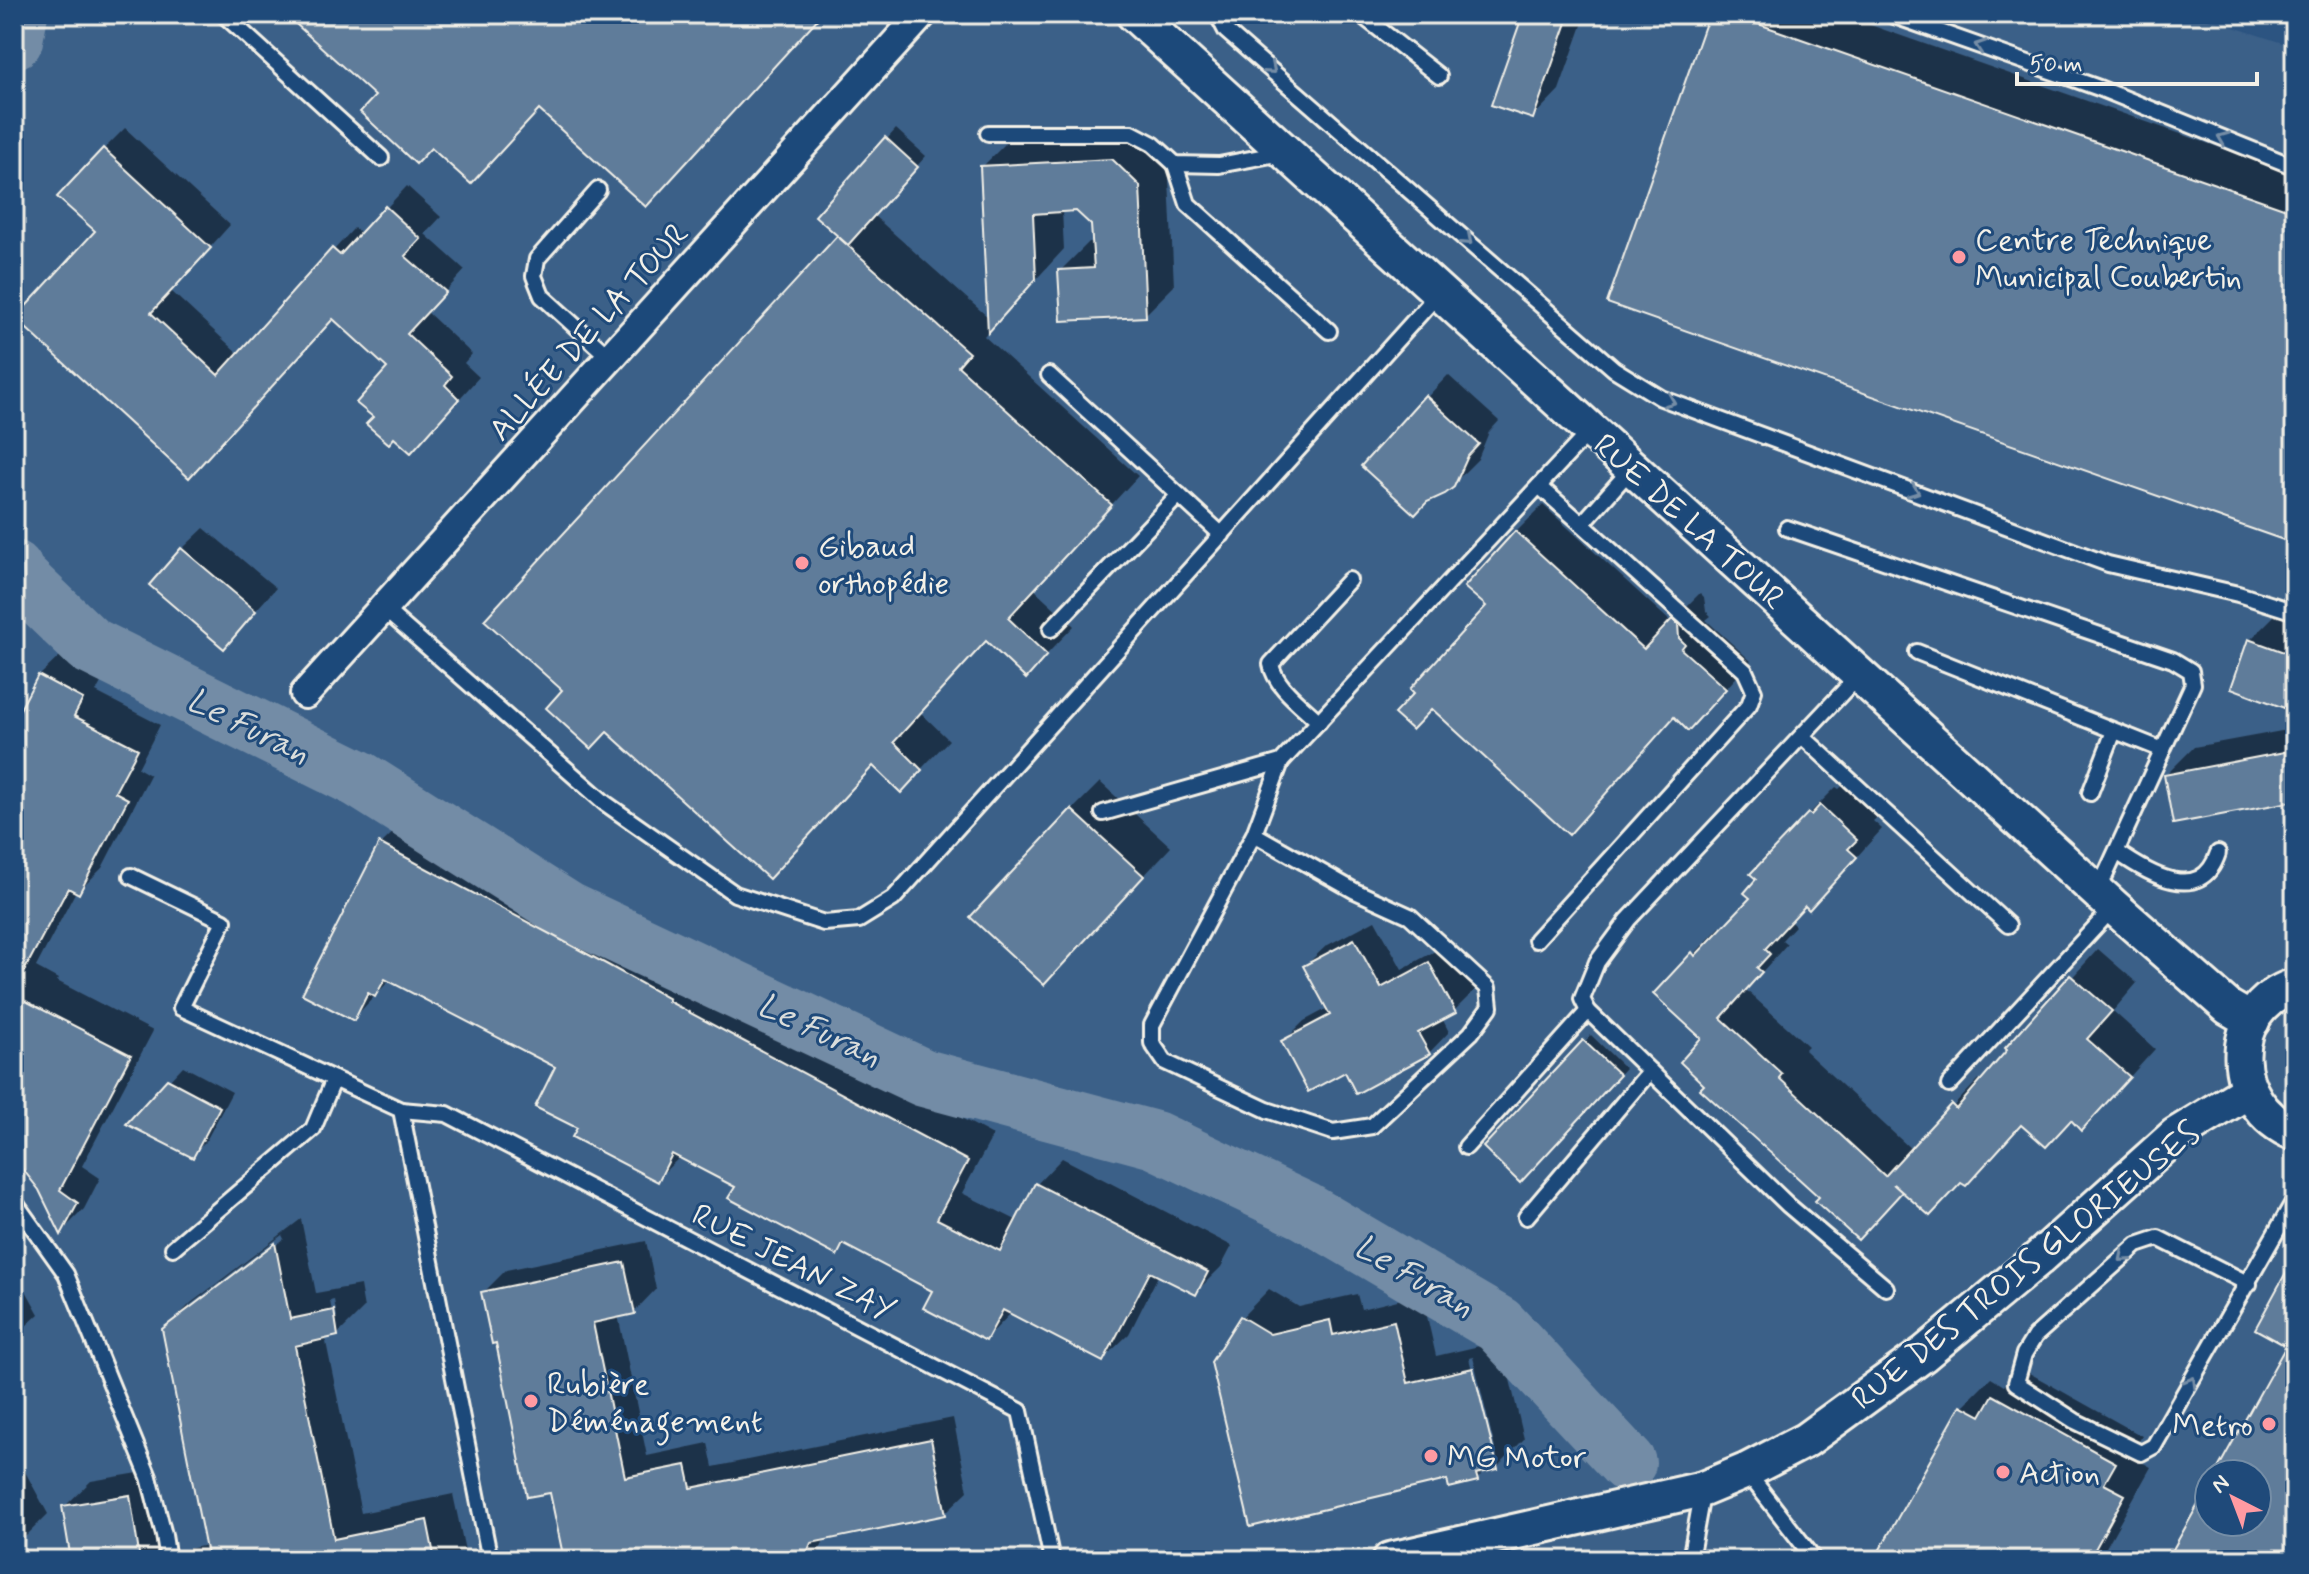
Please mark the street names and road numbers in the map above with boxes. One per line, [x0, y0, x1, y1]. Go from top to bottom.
street label: ALLÉE DE LA TOUR [480, 214, 699, 451]
street label: RUE DE LA TOUR [1584, 425, 1794, 620]
street label: RUE DES TROIS GLORIEUSES [1843, 1113, 2209, 1420]
street label: RUE JEAN ZAY [684, 1195, 902, 1333]

